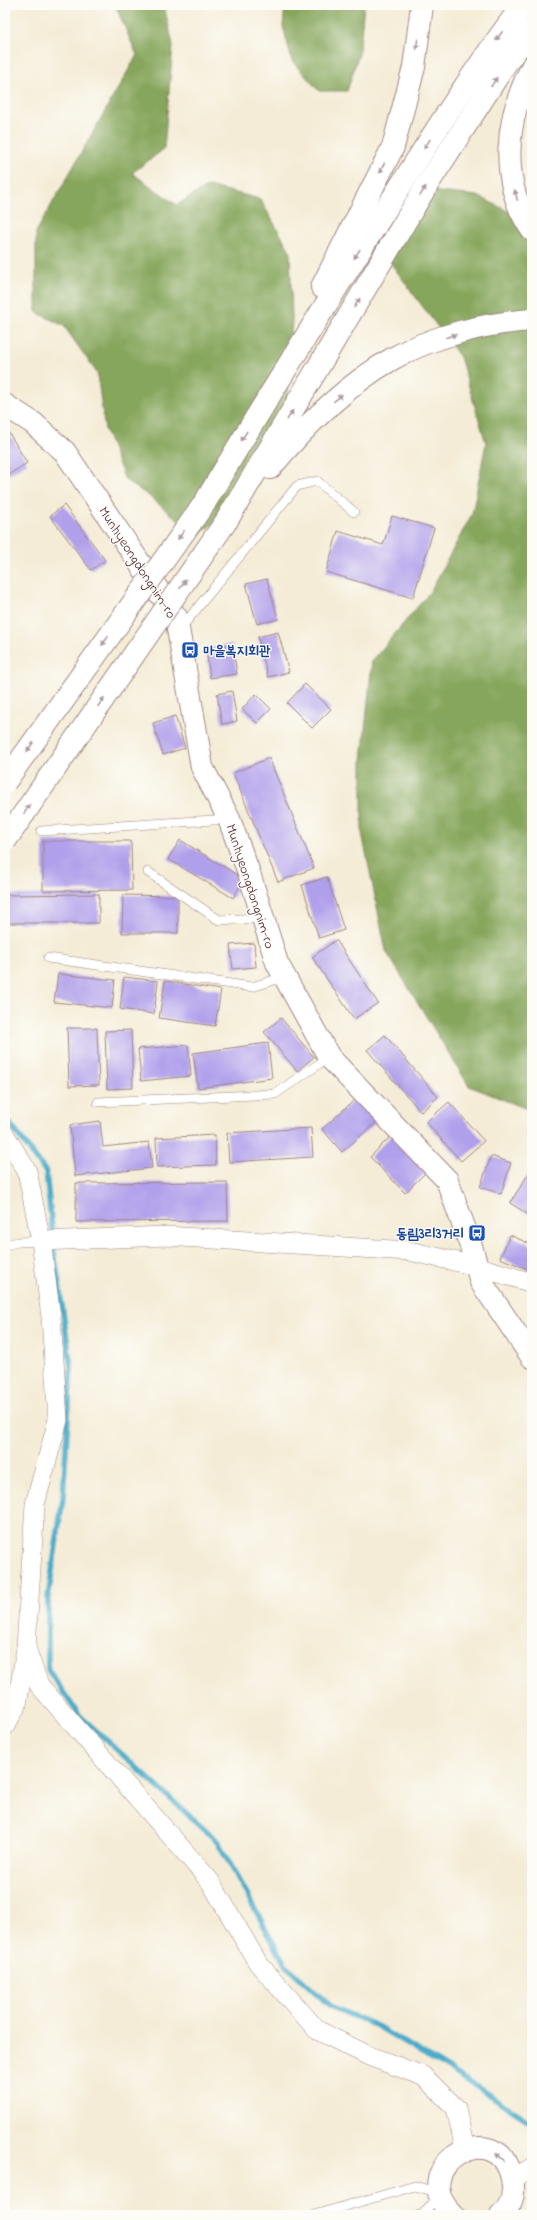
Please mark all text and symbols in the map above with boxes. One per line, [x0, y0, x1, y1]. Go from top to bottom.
one-way arrow [495, 31, 503, 42]
one-way arrow [414, 38, 420, 50]
one-way arrow [490, 77, 498, 87]
one-way arrow [423, 139, 431, 150]
one-way arrow [379, 162, 385, 174]
one-way arrow [420, 185, 427, 197]
one-way arrow [513, 189, 519, 201]
one-way arrow [354, 248, 361, 260]
one-way arrow [353, 297, 360, 309]
one-way arrow [445, 333, 457, 339]
one-way arrow [332, 394, 343, 403]
one-way arrow [287, 409, 294, 421]
one-way arrow [241, 430, 248, 442]
street label: Munhyeongdongnim-ro [92, 503, 181, 624]
one-way arrow [177, 530, 185, 541]
one-way arrow [179, 579, 187, 589]
one-way arrow [101, 635, 109, 646]
bus stop icon: 마을복지회관 [180, 640, 200, 660]
place label: 마을복지회관 [203, 641, 271, 662]
one-way arrow [97, 697, 105, 707]
one-way arrow [26, 742, 34, 752]
one-way arrow [23, 804, 31, 814]
street label: Munhyeongdongnim-ro [219, 821, 280, 952]
bus stop icon: 동림3리3거리 [467, 1223, 487, 1243]
place label: 동림3리3거리 [396, 1224, 464, 1245]
one-way arrow [494, 2153, 505, 2161]

